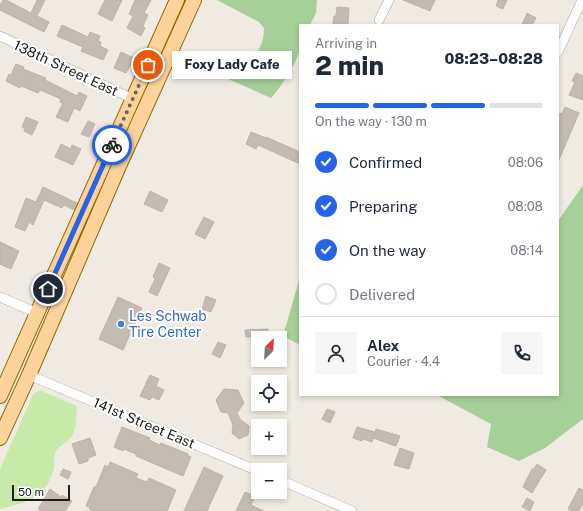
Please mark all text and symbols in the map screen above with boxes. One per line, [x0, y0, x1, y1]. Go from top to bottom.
text: Arriving in [315, 36, 377, 51]
street label: 138th Street East [11, 37, 121, 99]
pin [131, 48, 165, 82]
text: 2 min [315, 50, 384, 81]
text: 08:23–08:28 [444, 50, 543, 67]
callout: Foxy Lady Cafe [172, 51, 292, 79]
icon: bag [137, 54, 159, 76]
text: Foxy Lady Cafe [184, 57, 280, 72]
text: On the way · 130 m [315, 114, 427, 129]
courier [92, 125, 132, 165]
icon: bike [101, 134, 123, 156]
icon: check [315, 151, 337, 173]
text: Confirmed [349, 154, 422, 171]
text: 08:06 [508, 155, 543, 170]
icon: check [315, 195, 337, 217]
text: Preparing [349, 198, 418, 215]
text: 08:08 [507, 199, 543, 214]
icon: check [315, 239, 337, 261]
text: On the way [349, 242, 426, 259]
text: 08:14 [510, 243, 543, 258]
pin [31, 272, 65, 306]
icon: home [37, 278, 59, 300]
text: Delivered [349, 286, 415, 303]
place label: Les Schwab Tire Center [129, 308, 207, 340]
marker: Les Schwab Tire Center [116, 319, 126, 329]
north arrow [251, 331, 287, 367]
map controls [251, 331, 287, 499]
button: person [315, 332, 357, 374]
button: phone [501, 332, 543, 374]
text: Alex [367, 337, 399, 354]
text: Courier · 4.4 [367, 354, 440, 369]
button: locate [251, 375, 287, 411]
street label: 141st Street East [91, 394, 197, 452]
button: + [251, 419, 287, 455]
button: − [251, 463, 287, 499]
scale bar [12, 483, 70, 502]
text: 50 m [18, 486, 44, 498]

